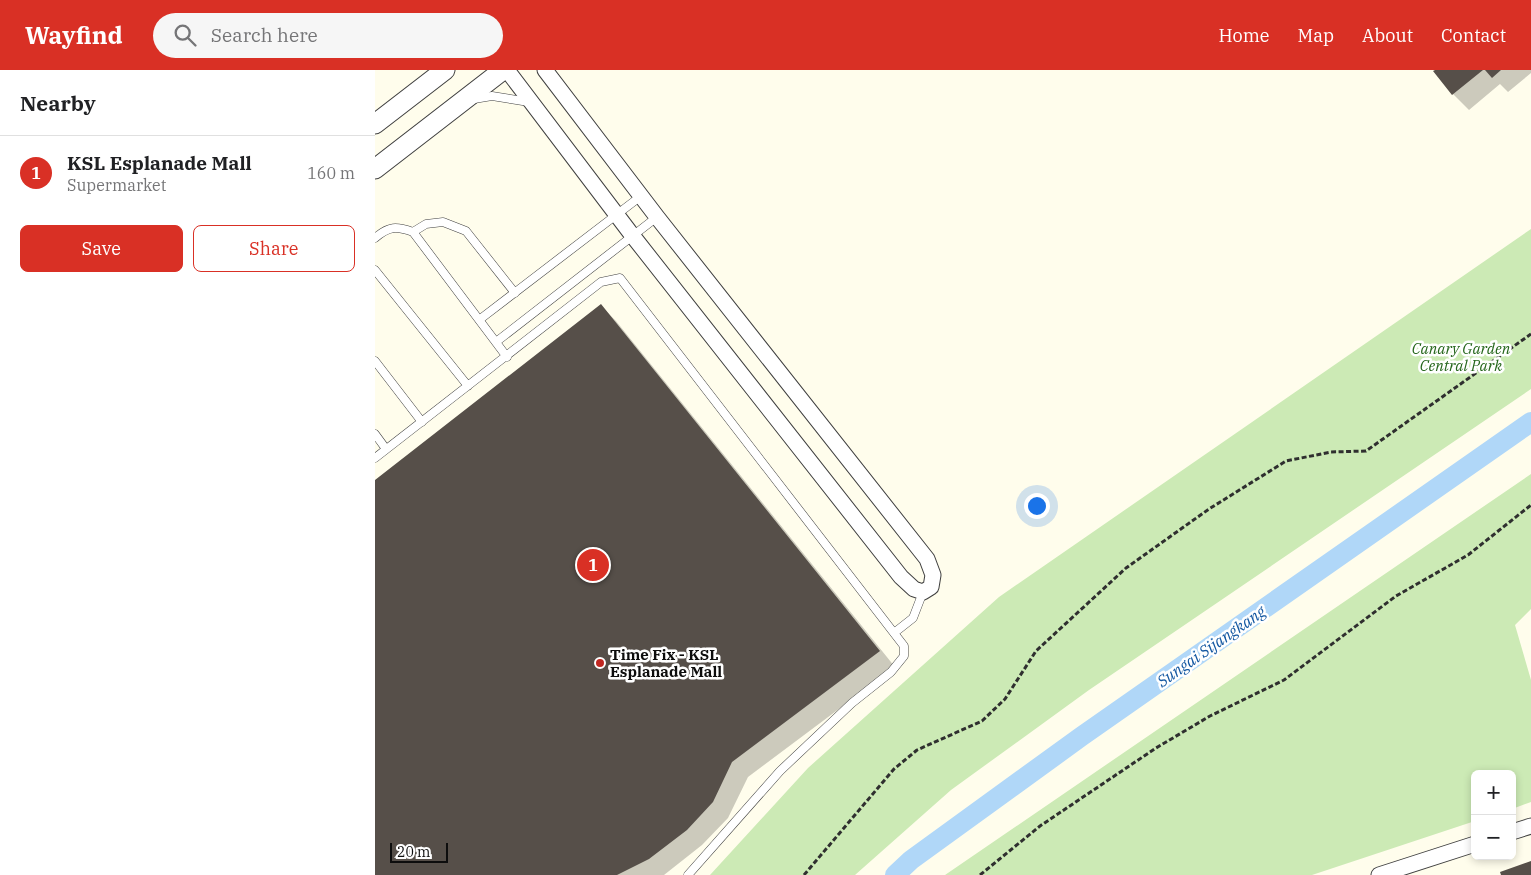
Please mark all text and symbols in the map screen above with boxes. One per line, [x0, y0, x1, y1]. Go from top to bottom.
search box [153, 13, 503, 58]
text: Wayfind [25, 19, 123, 51]
icon: search [171, 21, 199, 49]
text: Search here [211, 23, 318, 47]
text: Home [1218, 24, 1270, 47]
text: Map [1298, 24, 1334, 47]
text: About [1362, 24, 1413, 47]
text: Contact [1441, 24, 1506, 47]
text: Nearby [20, 89, 96, 117]
text: KSL Esplanade Mall [67, 151, 252, 175]
text: 1 [31, 163, 41, 183]
text: 160 m [307, 163, 355, 183]
text: Supermarket [67, 175, 166, 195]
button: Save [20, 225, 183, 272]
button: Share [193, 225, 355, 272]
park label: Canary Garden Central Park [1412, 339, 1511, 375]
your location [1024, 493, 1050, 519]
pin: 1 [577, 546, 609, 584]
water label: Sungai Sijangkang [1152, 601, 1270, 692]
place label: Time Fix - KSL Esplanade Mall [610, 645, 722, 681]
marker: Time Fix - KSL Esplanade Mall [594, 657, 606, 669]
map controls [1471, 770, 1516, 860]
button: + [1471, 770, 1516, 815]
button: − [1471, 815, 1516, 860]
scale bar [390, 840, 447, 863]
text: 20 m [397, 843, 430, 861]

